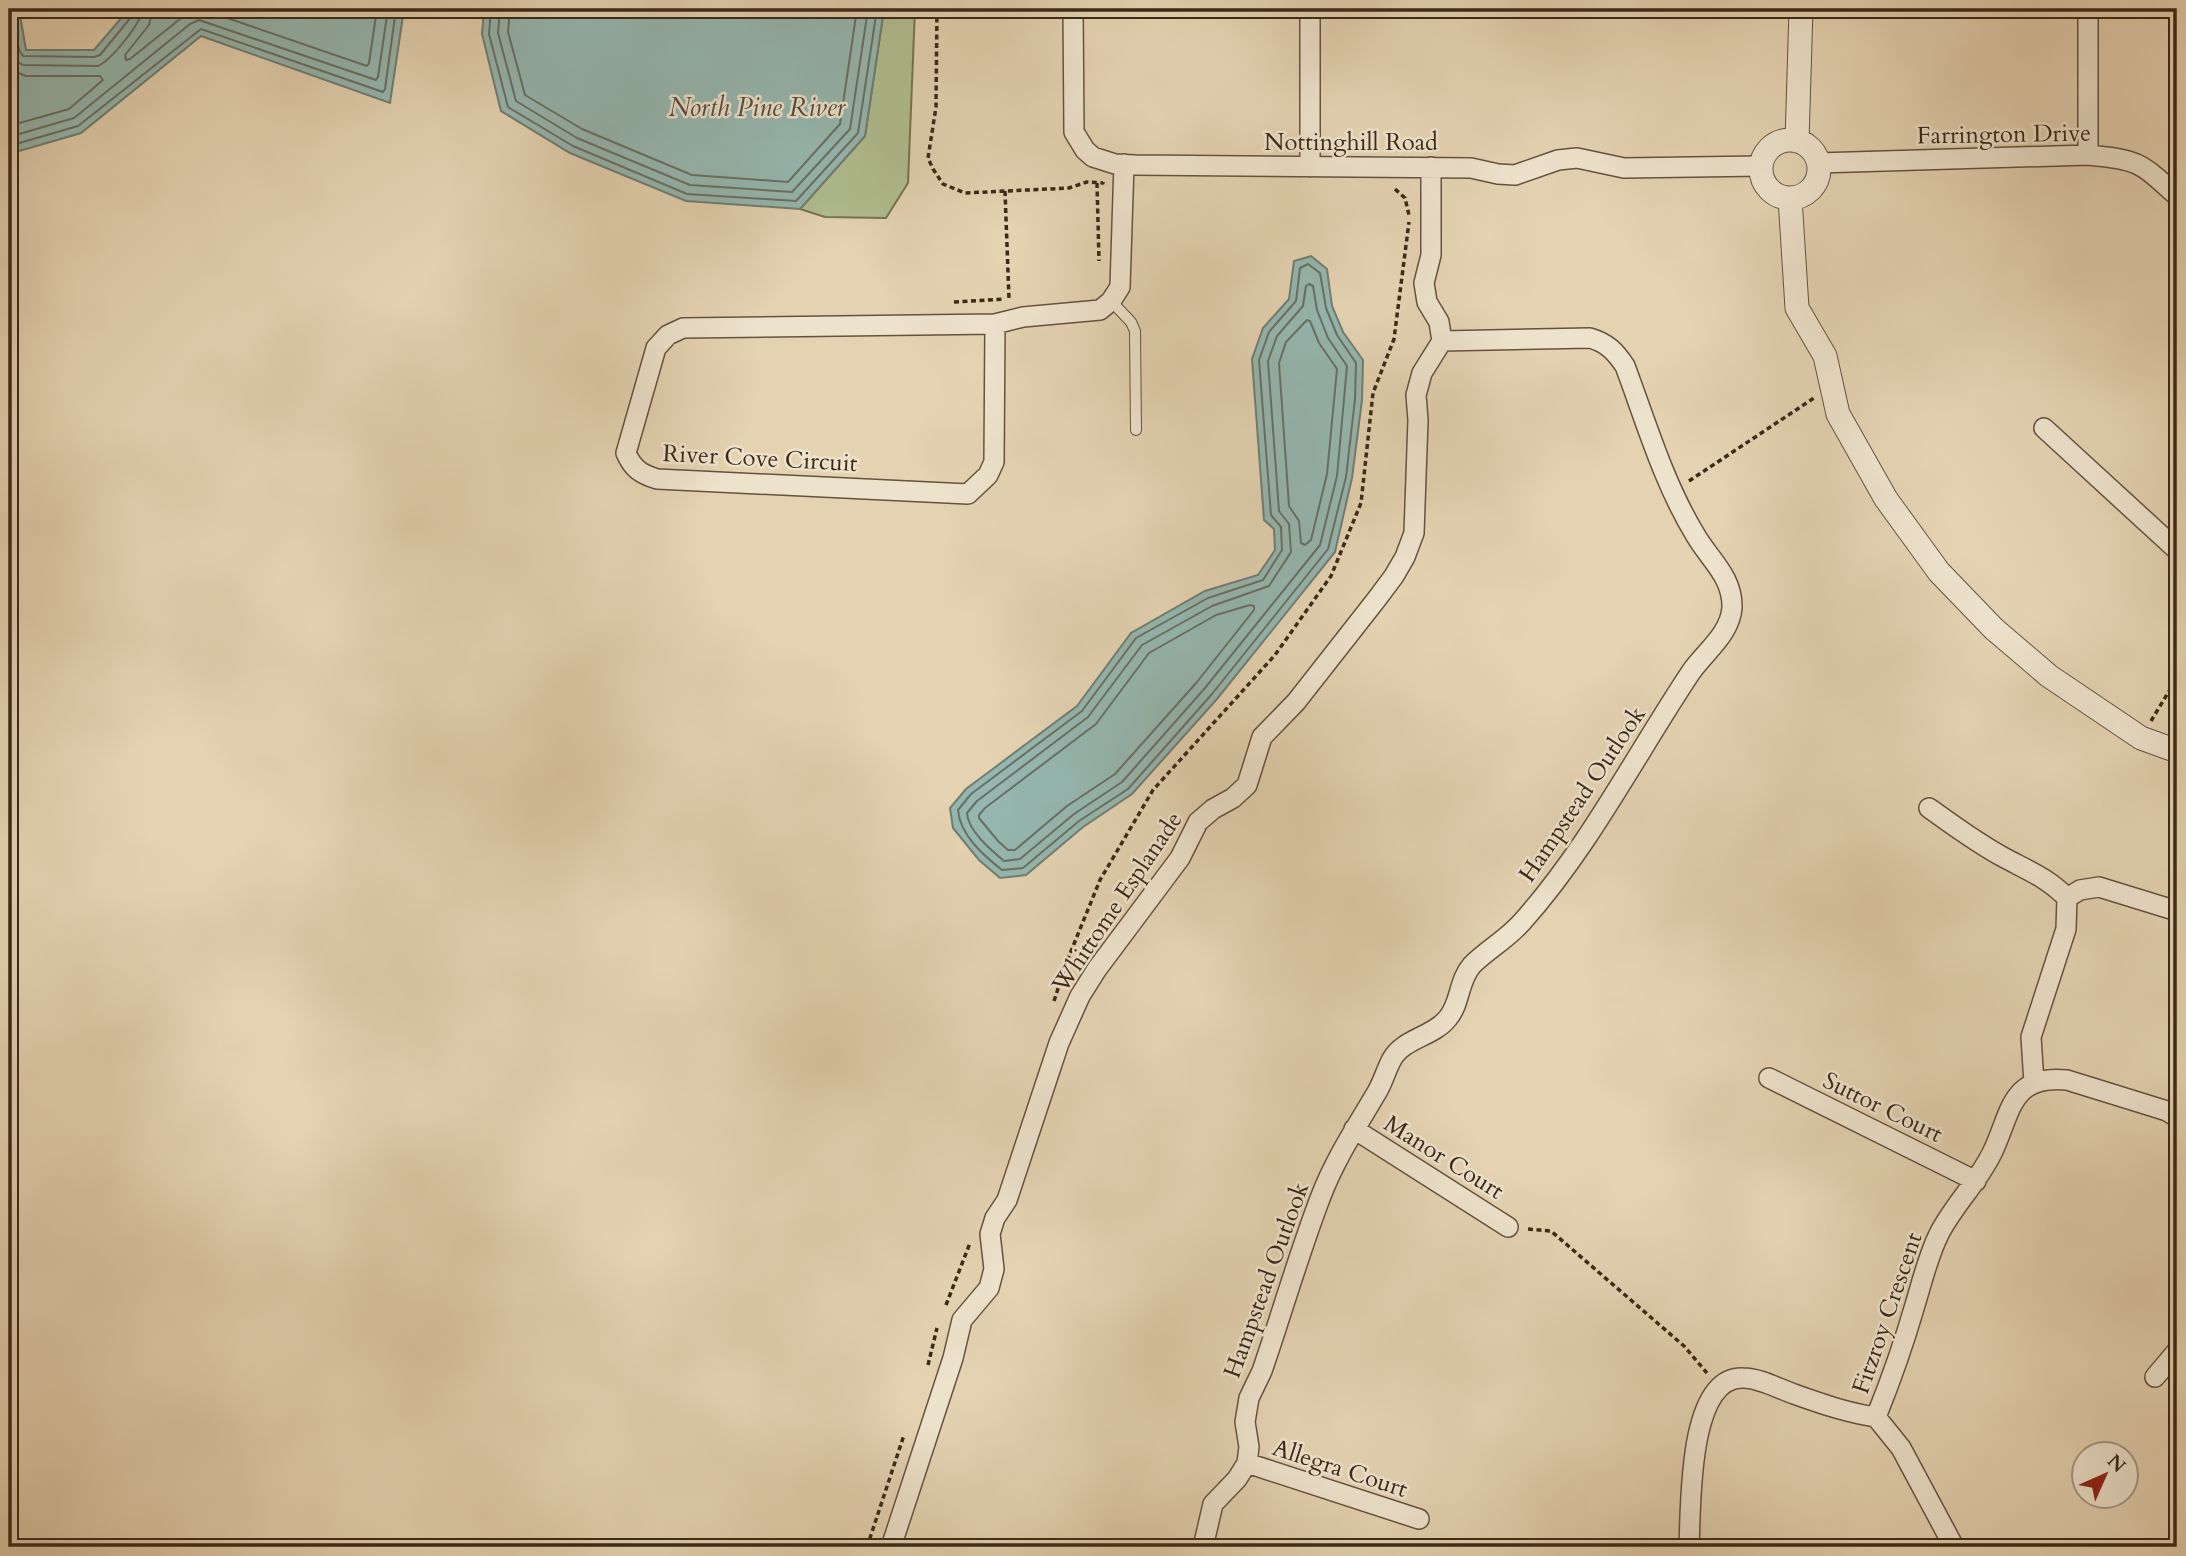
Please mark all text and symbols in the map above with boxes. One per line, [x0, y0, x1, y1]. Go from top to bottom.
water label: North Pine River [669, 90, 847, 125]
street label: Farrington Drive [1917, 116, 2091, 153]
street label: Nottinghill Road [1264, 126, 1438, 159]
street label: River Cove Circuit [662, 437, 858, 480]
street label: Hampstead Outlook [1511, 700, 1654, 889]
street label: Whittome Esplanade [1044, 805, 1190, 1000]
street label: Suttor Court [1817, 1064, 1949, 1151]
street label: Manor Court [1377, 1107, 1510, 1208]
street label: Hampstead Outlook [1216, 1178, 1317, 1383]
street label: Fitzroy Crescent [1844, 1228, 1931, 1398]
street label: Allegra Court [1268, 1431, 1412, 1506]
north arrow [2070, 1440, 2140, 1510]
text: N [2101, 1449, 2132, 1479]

